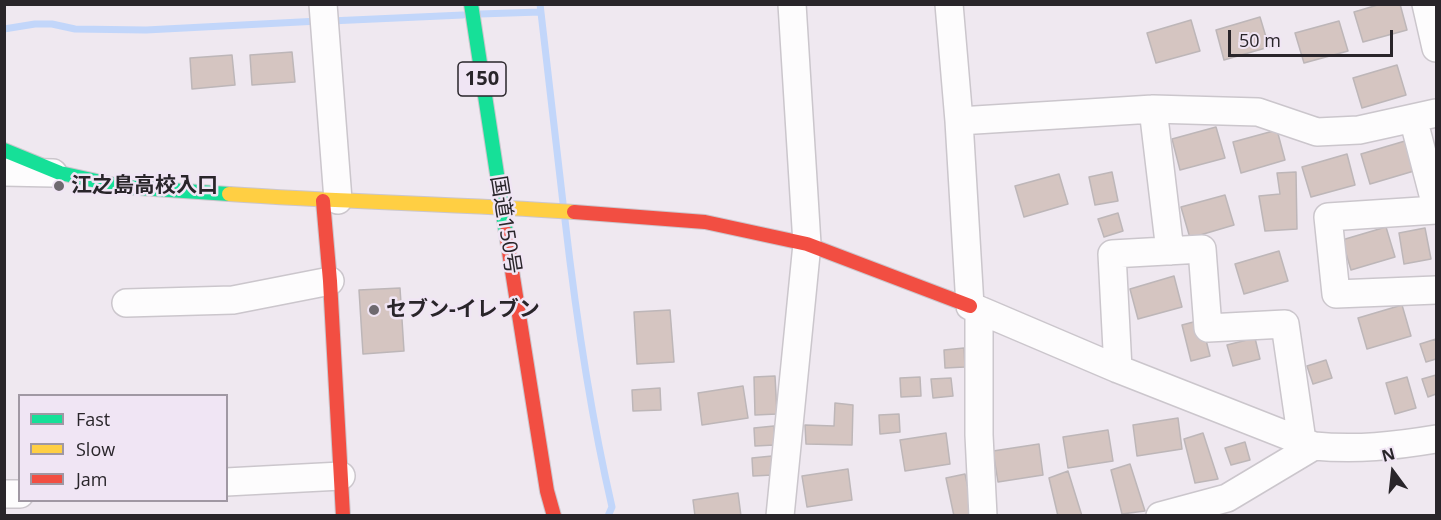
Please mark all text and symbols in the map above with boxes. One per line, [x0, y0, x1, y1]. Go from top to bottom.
scale bar [1231, 18, 1396, 56]
text: 50 m [1239, 28, 1281, 52]
road number: 150 [458, 62, 506, 96]
place label: 江之島高校入口 [71, 173, 218, 199]
street label: 国道150号 [485, 174, 525, 276]
marker: 江之島高校入口 [52, 179, 66, 193]
place label: セブン-イレブン [386, 297, 540, 323]
marker: セブン-イレブン [367, 303, 381, 317]
legend [18, 394, 228, 502]
text: Fast [76, 407, 110, 431]
text: Slow [76, 437, 115, 461]
north arrow [1363, 442, 1423, 502]
text: N [1379, 442, 1397, 467]
text: Jam [76, 467, 108, 491]

